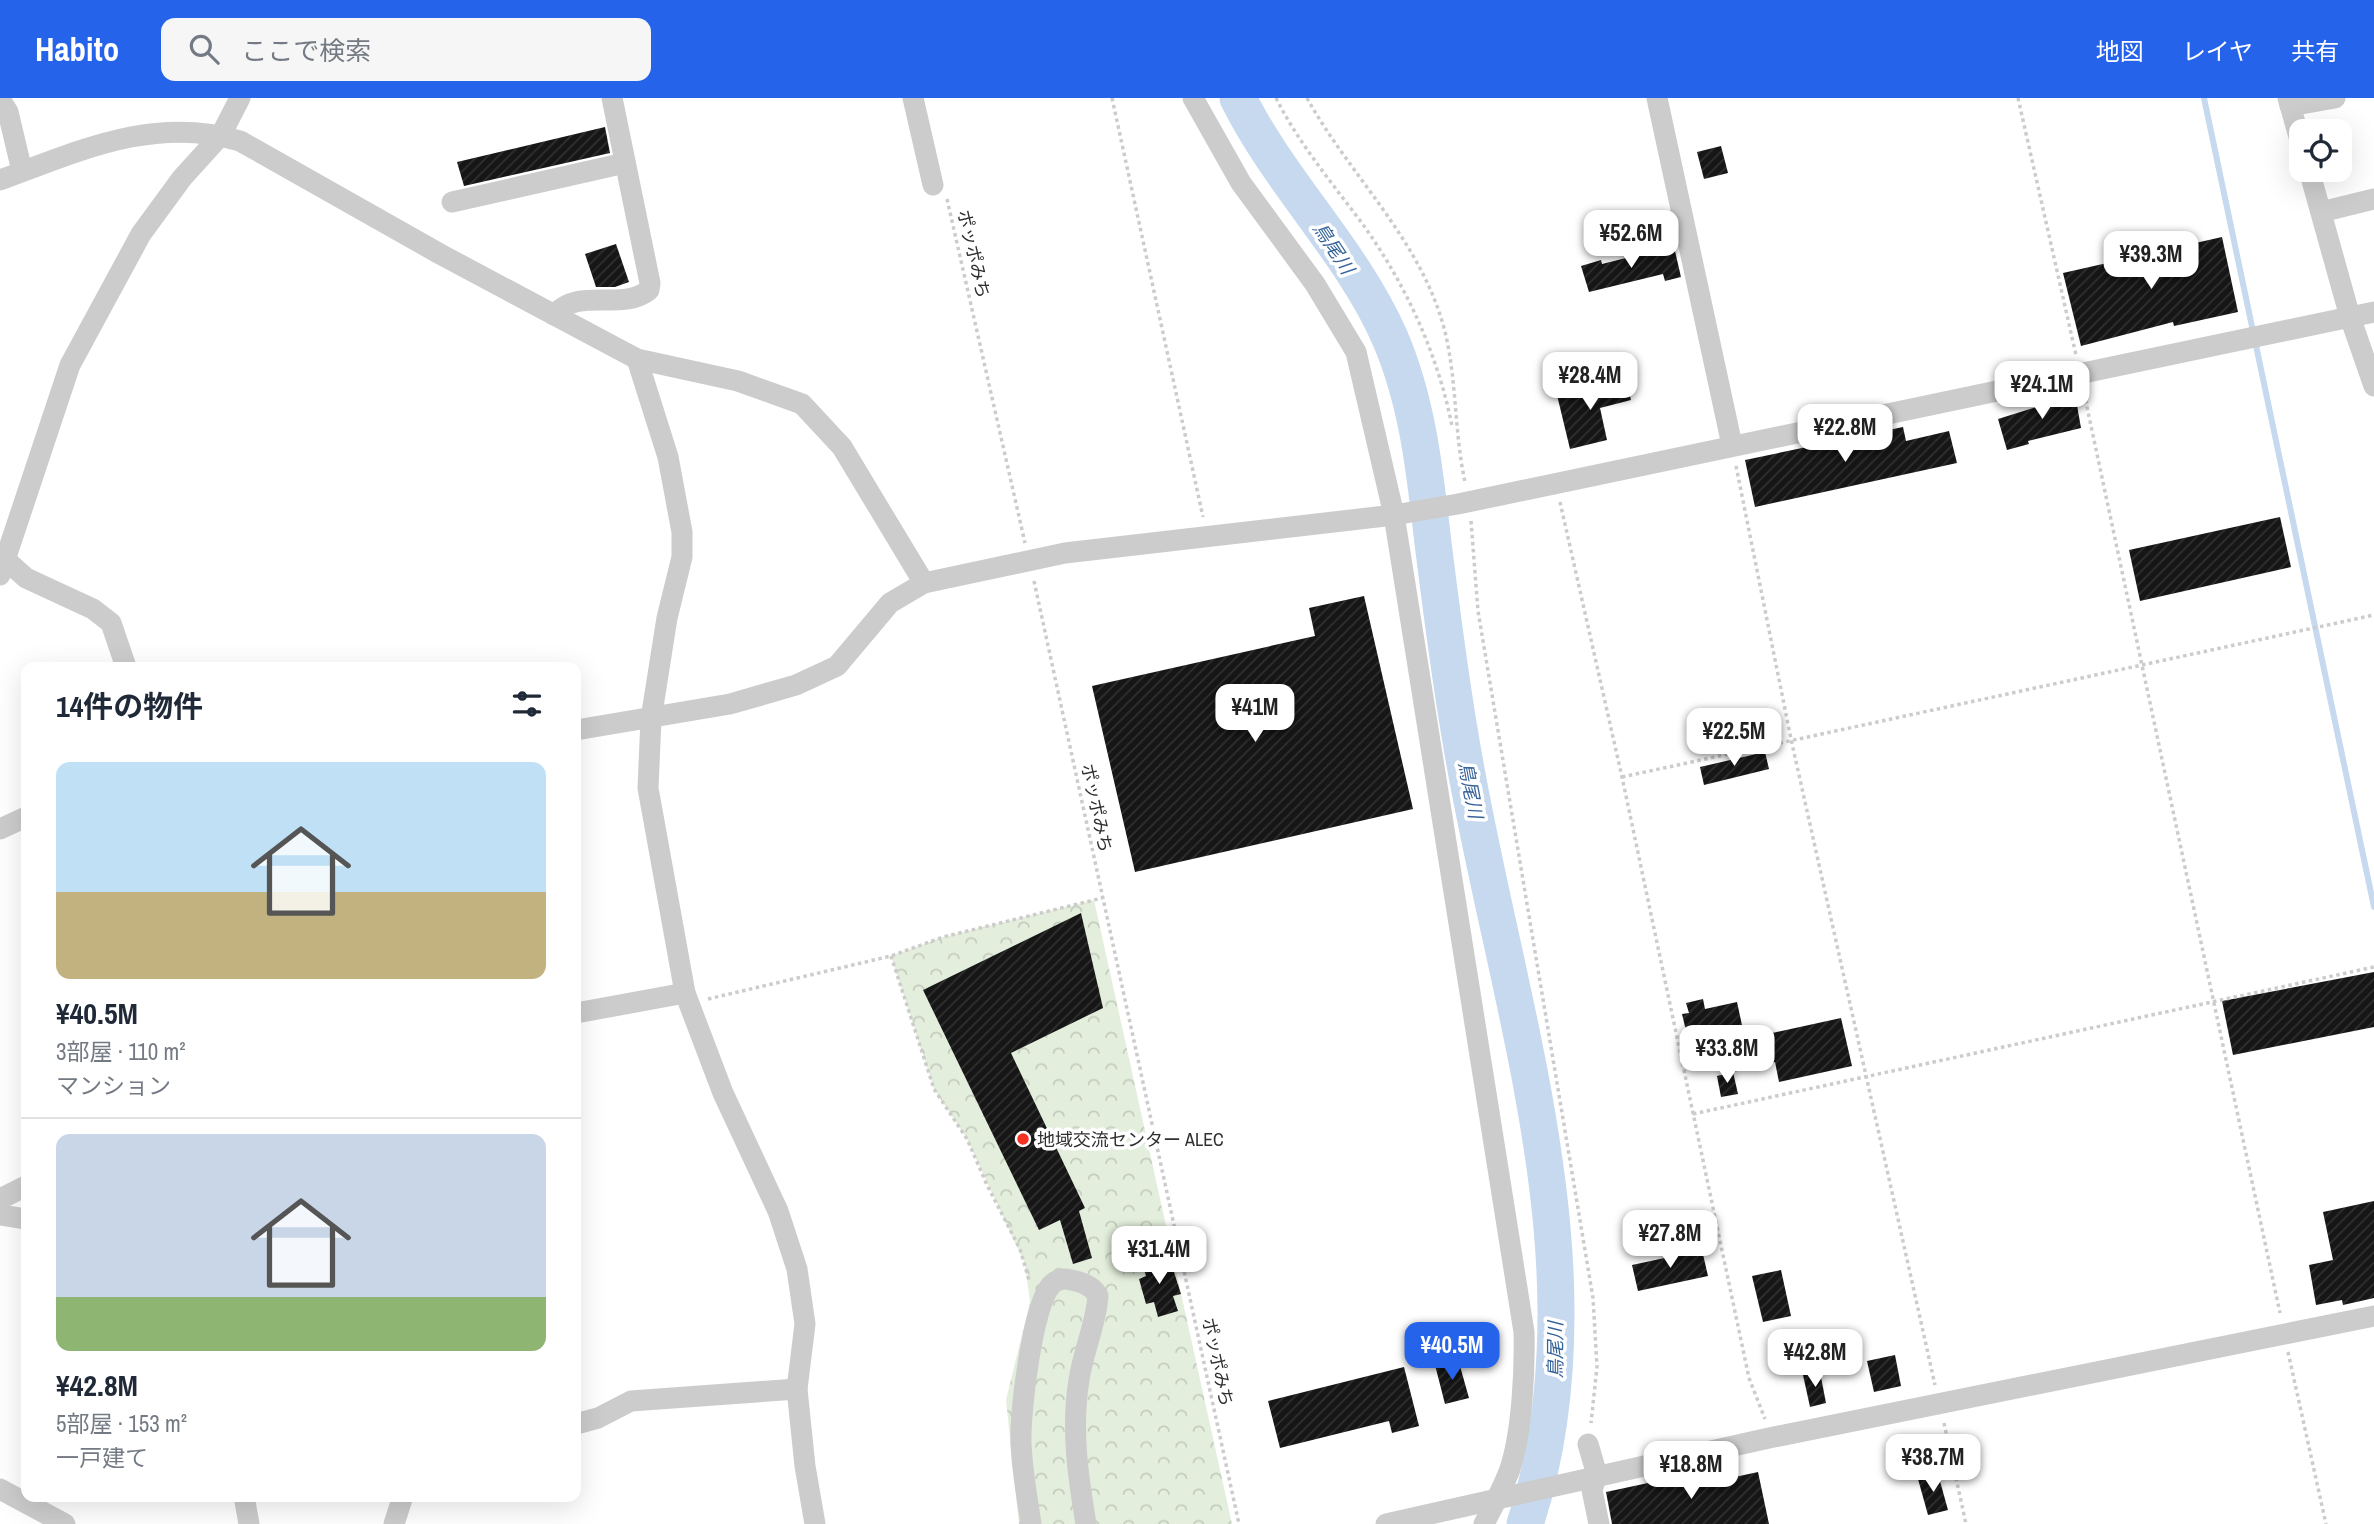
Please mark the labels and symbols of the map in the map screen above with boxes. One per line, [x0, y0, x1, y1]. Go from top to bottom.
street label: ポッポみち [952, 207, 996, 301]
pin: ¥52.6M [1574, 211, 1688, 270]
water label: 鳥尾川 [1308, 217, 1362, 281]
pin: ¥39.3M [2094, 232, 2208, 291]
pin: ¥28.4M [1533, 352, 1647, 412]
pin: ¥24.1M [1985, 362, 2099, 421]
pin: ¥22.8M [1788, 404, 1902, 464]
pin: ¥41M [1214, 684, 1296, 744]
pin: ¥22.5M [1677, 708, 1791, 768]
water label: 鳥尾川 [1453, 760, 1490, 822]
street label: ポッポみち [1075, 761, 1119, 855]
pin: ¥33.8M [1670, 1026, 1784, 1085]
place label: 地域交流センター ALEC [1037, 1127, 1224, 1152]
marker: 地域交流センター ALEC [1015, 1131, 1031, 1147]
pin: ¥27.8M [1613, 1210, 1727, 1270]
pin: ¥31.4M [1102, 1226, 1216, 1286]
street label: ポッポみち [1196, 1315, 1240, 1409]
water label: 鳥尾川 [1542, 1320, 1568, 1379]
pin: ¥40.5M [1395, 1322, 1509, 1382]
pin: ¥42.8M [1758, 1330, 1872, 1389]
pin: ¥38.7M [1876, 1434, 1990, 1494]
pin: ¥18.8M [1634, 1442, 1748, 1501]

